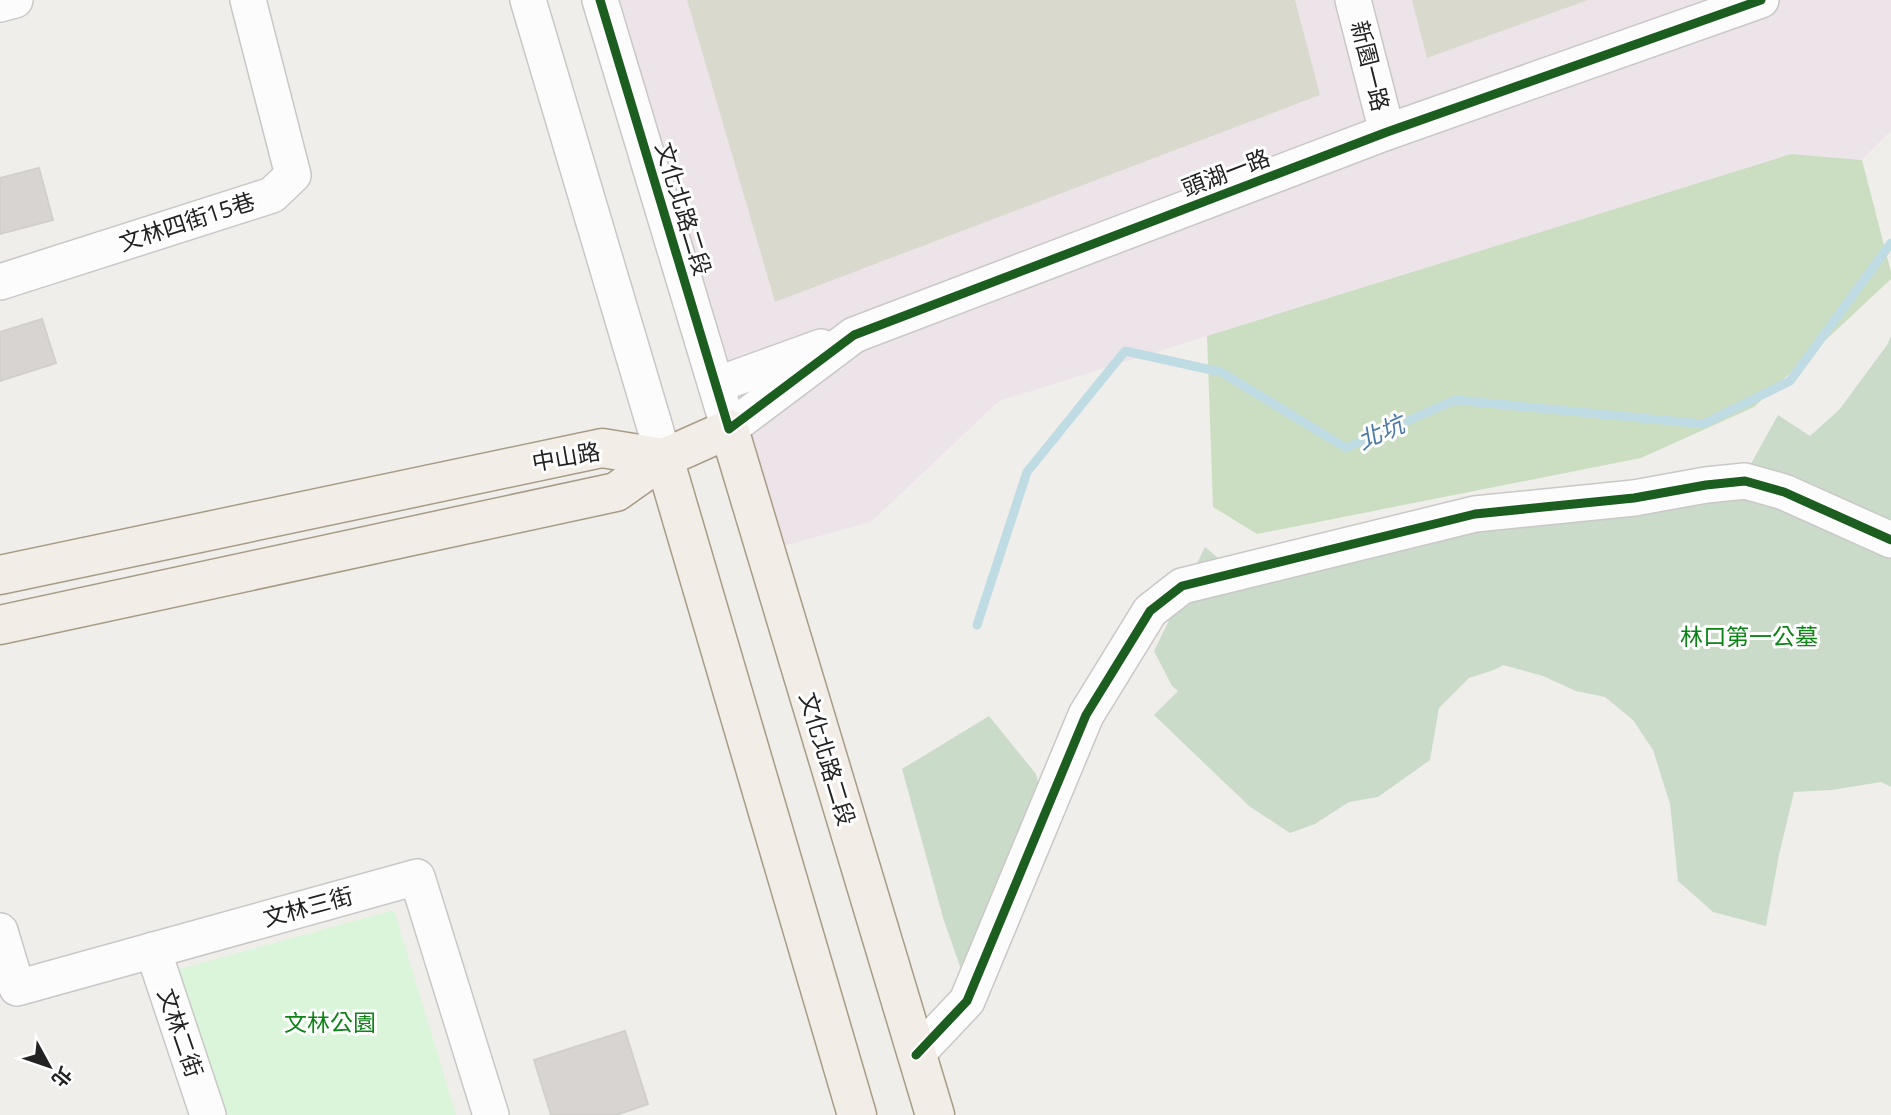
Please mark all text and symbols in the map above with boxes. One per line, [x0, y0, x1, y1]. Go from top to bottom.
street label: 新園一路 [1344, 17, 1398, 114]
street label: 文化北路二段 [648, 138, 719, 279]
street label: 頭湖一路 [1177, 141, 1274, 203]
street label: 文林四街15巷 [115, 184, 259, 258]
water label: 北坑 [1352, 406, 1412, 456]
street label: 中山路 [529, 434, 603, 478]
park label: 林口第一公墓 [1680, 620, 1818, 652]
street label: 文化北路二段 [792, 688, 863, 829]
street label: 文林三街 [259, 879, 356, 933]
street label: 文林二街 [151, 984, 211, 1081]
park label: 文林公園 [284, 1006, 376, 1038]
north arrow [14, 1031, 84, 1101]
text: 北 [46, 1061, 78, 1093]

